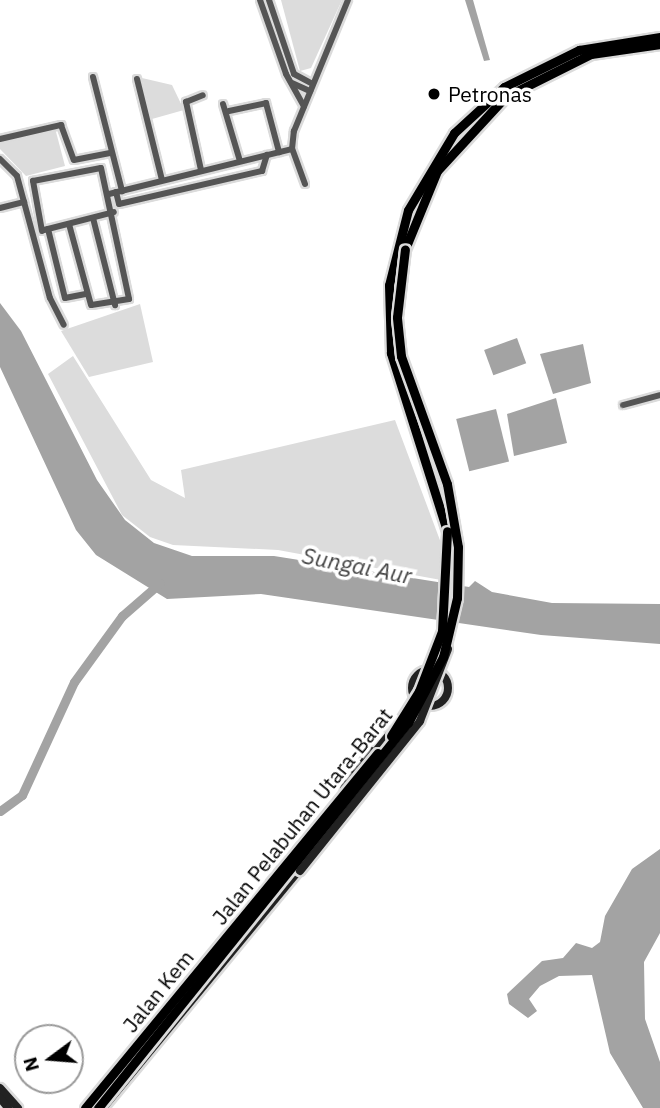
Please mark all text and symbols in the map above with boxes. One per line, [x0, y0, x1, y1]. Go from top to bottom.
place label: Petronas [448, 81, 532, 107]
marker: Petronas [426, 86, 442, 102]
water label: Sungai Aur [300, 541, 414, 589]
street label: Jalan Pelabuhan Utara-Barat [207, 702, 397, 930]
street label: Jalan Kem [117, 945, 199, 1037]
north arrow [14, 1024, 84, 1094]
text: N [17, 1054, 44, 1074]

